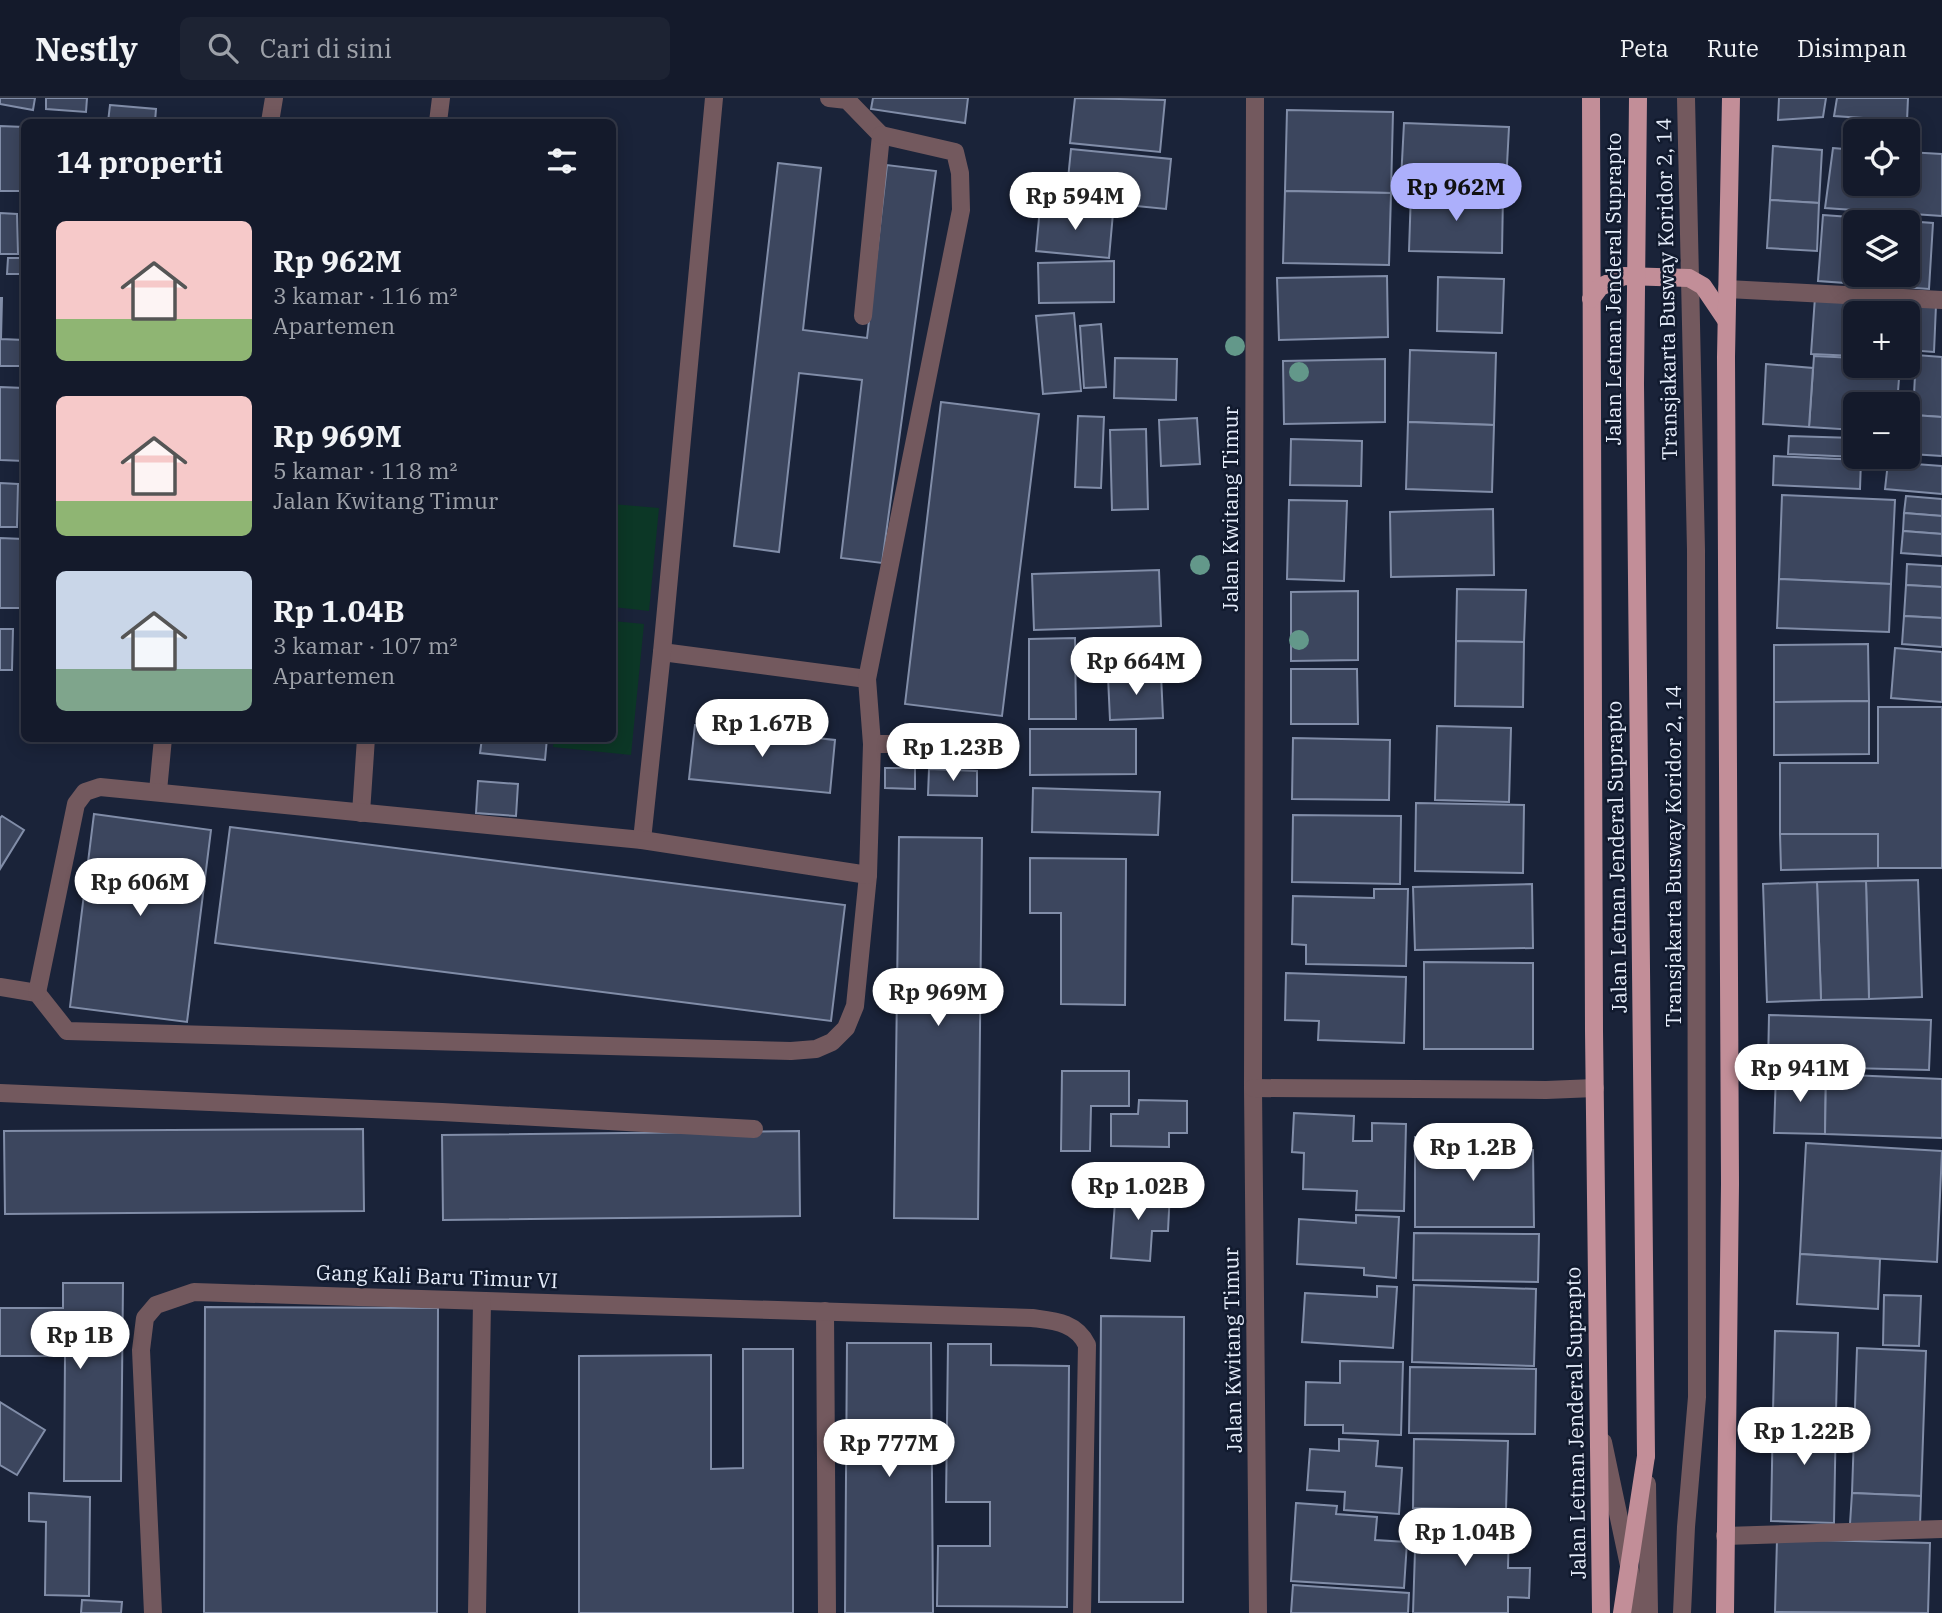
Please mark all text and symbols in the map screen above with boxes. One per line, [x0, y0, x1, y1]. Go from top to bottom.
search box [180, 17, 670, 80]
text: Nestly [35, 27, 138, 70]
icon: search [204, 29, 242, 67]
text: Cari di sini [260, 31, 392, 65]
text: Peta [1620, 32, 1669, 64]
text: Rute [1707, 32, 1759, 64]
text: Disimpan [1797, 32, 1907, 64]
street label: Transjakarta Busway Koridor 2, 14 [1649, 118, 1683, 460]
map controls [1843, 119, 1920, 469]
button: locate [1843, 119, 1920, 196]
street label: Jalan Letnan Jenderal Suprapto [1599, 133, 1627, 445]
text: 14 properti [56, 142, 223, 181]
icon: filters [543, 142, 581, 180]
pin: Rp 962M [1391, 164, 1521, 223]
text: Rp 962M [1407, 171, 1505, 201]
pin: Rp 594M [1010, 172, 1140, 232]
text: Rp 594M [1026, 180, 1124, 210]
button: layers [1843, 210, 1920, 287]
text: Rp 962M [273, 241, 402, 280]
icon: home [112, 249, 196, 333]
text: 3 kamar · 116 m² [273, 280, 458, 310]
button: + [1843, 301, 1920, 378]
text: Apartemen [273, 310, 395, 340]
button: − [1843, 392, 1920, 469]
street label: Jalan Kwitang Timur [1216, 406, 1244, 612]
text: Rp 969M [273, 416, 402, 455]
icon: home [112, 424, 196, 508]
text: 5 kamar · 118 m² [273, 455, 458, 485]
text: Jalan Kwitang Timur [273, 485, 498, 515]
text: Rp 1.04B [273, 591, 405, 630]
icon: home [112, 599, 196, 683]
text: 3 kamar · 107 m² [273, 630, 458, 660]
pin: Rp 664M [1071, 638, 1201, 697]
text: Rp 664M [1087, 645, 1185, 675]
text: Apartemen [273, 660, 395, 690]
street label: Transjakarta Busway Koridor 2, 14 [1659, 685, 1687, 1027]
pin: Rp 1.67B [690, 700, 834, 759]
street label: Jalan Letnan Jenderal Suprapto [1599, 701, 1633, 1013]
text: Rp 1.67B [712, 707, 812, 737]
pin: Rp 1.23B [881, 724, 1025, 783]
text: Rp 1.23B [903, 731, 1003, 761]
pin: Rp 606M [75, 858, 205, 918]
text: Rp 606M [91, 866, 189, 896]
pin: Rp 969M [873, 968, 1003, 1028]
text: Rp 969M [889, 976, 987, 1006]
pin: Rp 941M [1735, 1044, 1865, 1104]
text: Rp 941M [1751, 1052, 1849, 1082]
pin: Rp 1.2B [1408, 1124, 1538, 1183]
text: Rp 1.2B [1429, 1131, 1517, 1161]
pin: Rp 1.02B [1066, 1162, 1210, 1222]
text: Rp 1.02B [1088, 1170, 1188, 1200]
street label: Jalan Kwitang Timur [1216, 1246, 1248, 1453]
street label: Gang Kali Baru Timur VI [316, 1258, 559, 1294]
street label: Jalan Letnan Jenderal Suprapto [1558, 1267, 1592, 1579]
pin: Rp 1B [31, 1312, 129, 1371]
text: Rp 1B [47, 1319, 113, 1349]
pin: Rp 1.22B [1732, 1408, 1876, 1467]
text: Rp 1.22B [1754, 1415, 1854, 1445]
pin: Rp 777M [824, 1420, 954, 1479]
text: Rp 777M [840, 1427, 938, 1457]
pin: Rp 1.04B [1393, 1508, 1537, 1568]
text: Rp 1.04B [1415, 1516, 1515, 1546]

